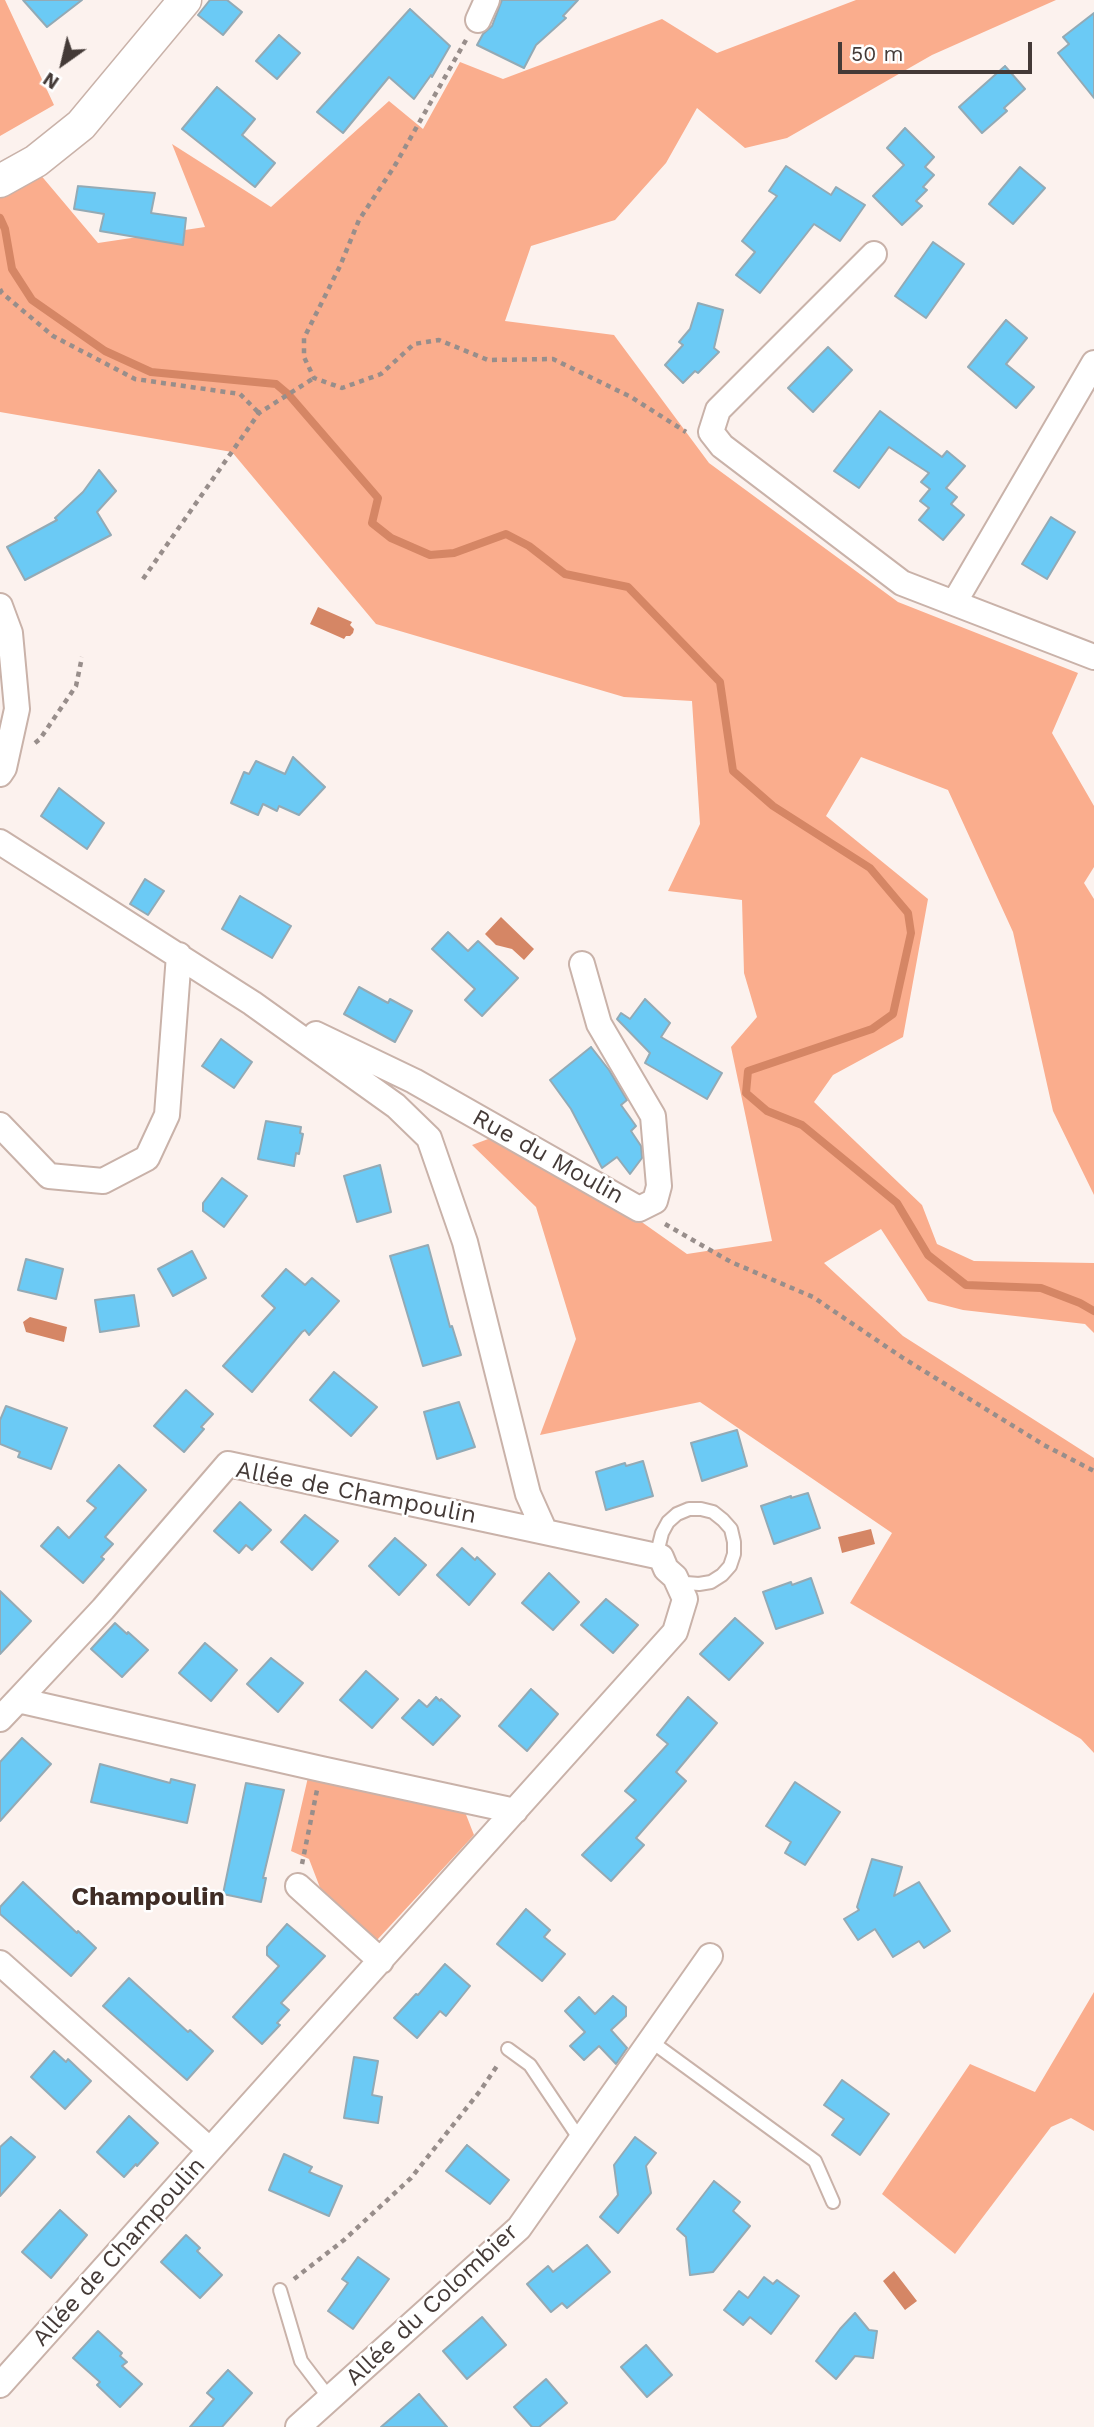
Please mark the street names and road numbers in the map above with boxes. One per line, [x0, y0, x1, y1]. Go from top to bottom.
street label: Rue du Moulin [467, 1104, 629, 1210]
street label: Allée de Champoulin [233, 1456, 479, 1530]
street label: Allée de Champoulin [27, 2152, 211, 2352]
street label: Allée du Colombier [340, 2218, 524, 2392]

